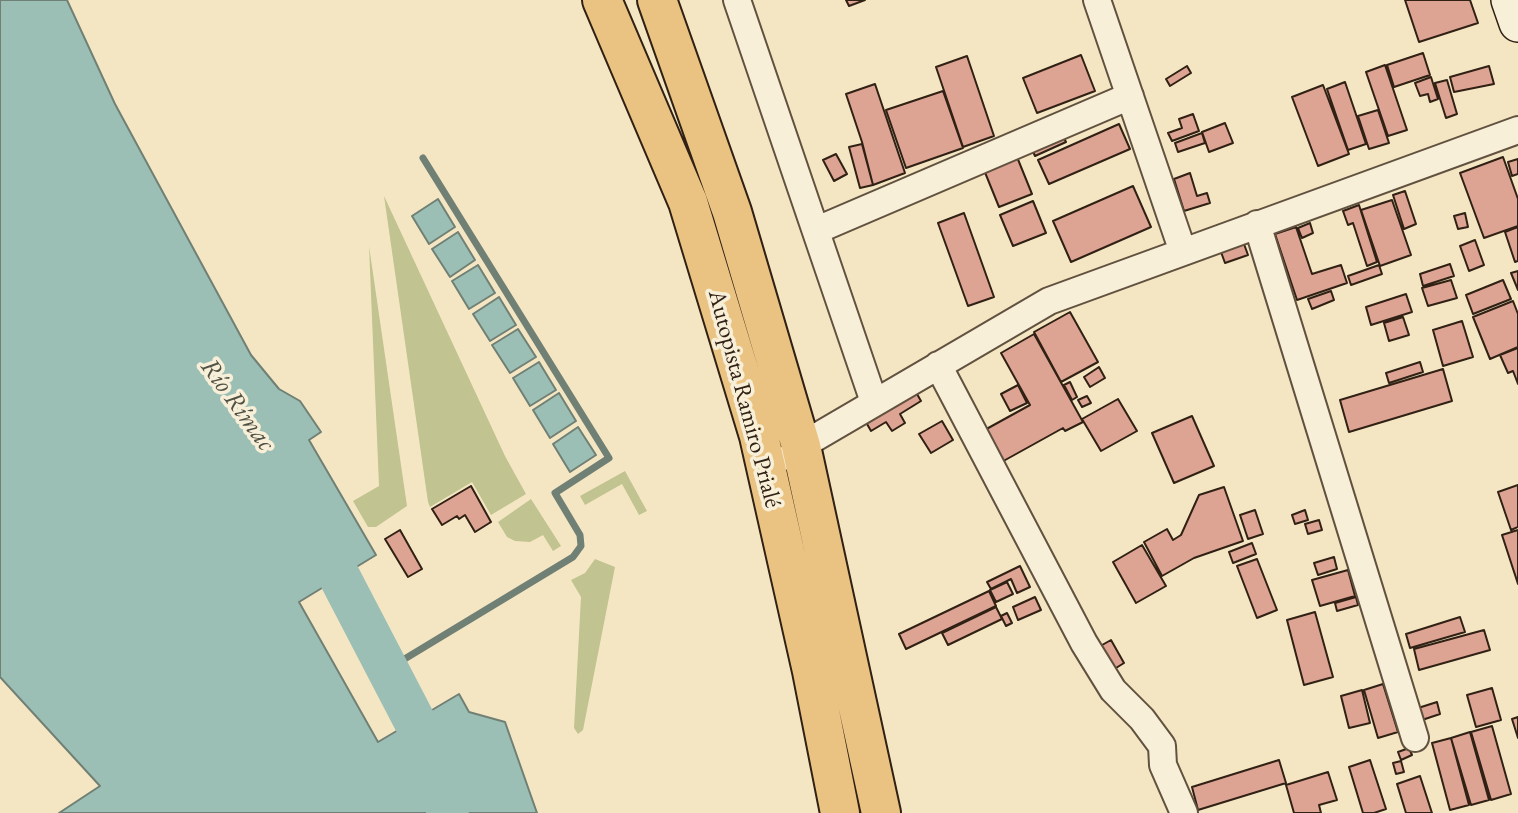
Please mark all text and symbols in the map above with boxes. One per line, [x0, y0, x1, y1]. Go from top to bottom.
street label: Autopista Ramiro Prialé [701, 287, 787, 511]
water label: Río Rímac [193, 353, 281, 457]

